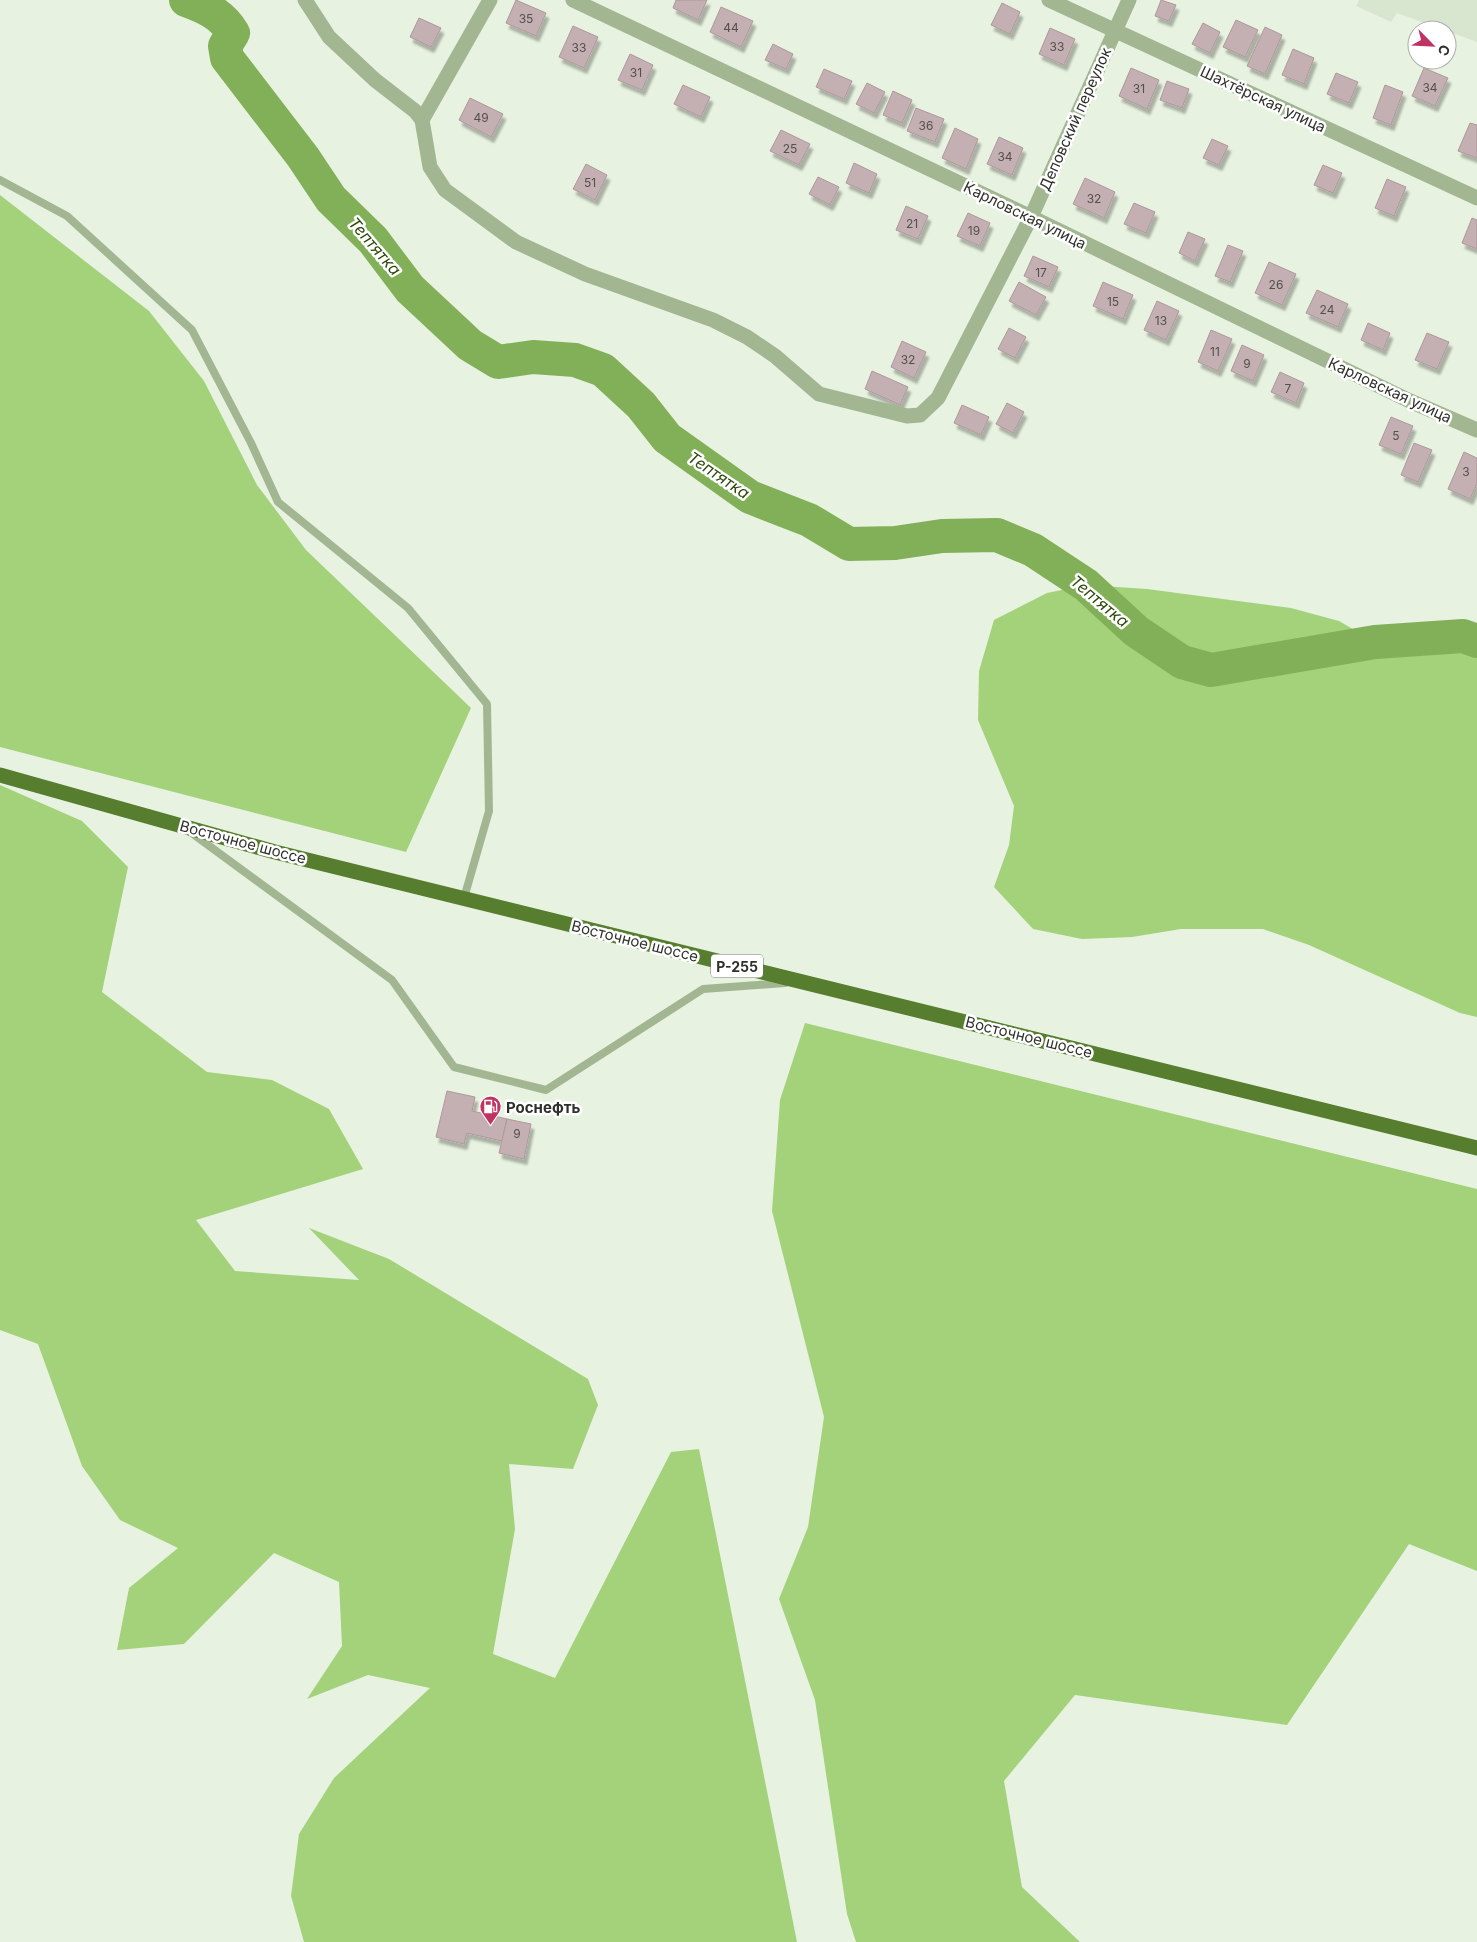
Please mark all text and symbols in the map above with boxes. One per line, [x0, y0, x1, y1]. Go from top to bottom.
house number: 35 [519, 11, 533, 26]
house number: 44 [723, 20, 739, 35]
north arrow [1407, 20, 1457, 70]
house number: 33 [1050, 39, 1064, 54]
house number: 33 [572, 40, 586, 55]
text: С [1434, 42, 1454, 59]
street label: Деповский переулок [1035, 44, 1115, 194]
street label: Шахтёрская улица [1197, 62, 1329, 136]
house number: 31 [630, 65, 642, 80]
house number: 34 [1422, 80, 1438, 95]
house number: 31 [1133, 81, 1145, 96]
house number: 49 [473, 110, 489, 125]
house number: 36 [919, 118, 933, 133]
house number: 25 [783, 141, 797, 156]
house number: 34 [997, 149, 1013, 164]
house number: 51 [584, 175, 596, 190]
street label: Карловская улица [961, 177, 1089, 253]
house number: 32 [1087, 191, 1101, 206]
water label: Тептятка [344, 213, 406, 279]
house number: 21 [906, 216, 918, 231]
house number: 19 [968, 223, 980, 238]
house number: 17 [1035, 265, 1047, 280]
house number: 26 [1269, 277, 1283, 292]
house number: 15 [1107, 294, 1119, 309]
house number: 24 [1320, 302, 1335, 317]
house number: 13 [1155, 313, 1167, 328]
house number: 11 [1210, 344, 1220, 359]
house number: 32 [901, 352, 915, 367]
street label: Карловская улица [1325, 353, 1455, 427]
house number: 9 [1243, 356, 1251, 371]
house number: 7 [1285, 381, 1292, 396]
house number: 5 [1392, 428, 1400, 443]
water label: Тептятка [684, 447, 754, 503]
house number: 3 [1462, 464, 1470, 479]
water label: Тептятка [1067, 571, 1133, 631]
street label: Восточное шоссе [178, 816, 308, 868]
street label: Восточное шоссе [570, 916, 700, 966]
road number: Р-255 [711, 954, 763, 978]
street label: Восточное шоссе [964, 1012, 1094, 1062]
fuel station icon: Роснефть [478, 1095, 502, 1126]
place label: Роснефть [506, 1098, 580, 1117]
house number: 9 [513, 1126, 521, 1141]

